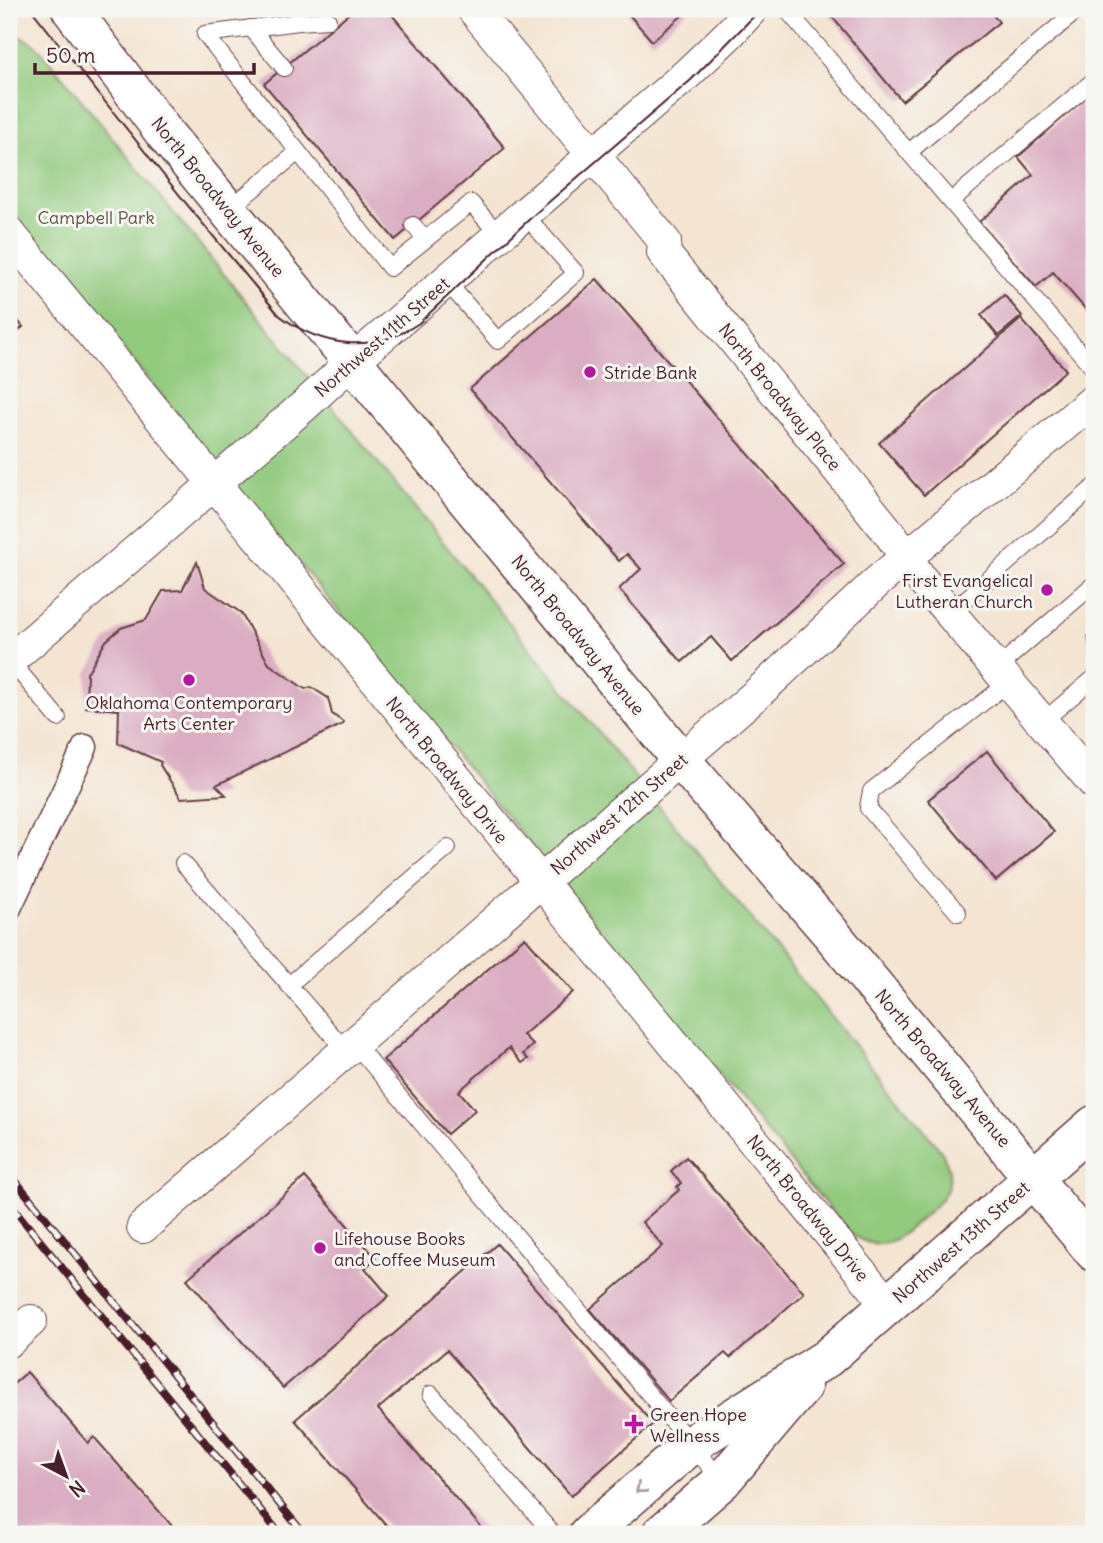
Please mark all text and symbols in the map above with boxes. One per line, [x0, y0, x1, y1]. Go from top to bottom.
scale bar [35, 32, 254, 76]
text: 50 m [46, 42, 95, 69]
street label: North Broadway Avenue [146, 112, 290, 282]
park label: Campbell Park [37, 206, 155, 229]
street label: Northwest 11th Street [310, 272, 454, 402]
street label: North Broadway Place [714, 319, 846, 475]
place label: Stride Bank [604, 361, 697, 384]
marker: Stride Bank [582, 364, 598, 380]
street label: North Broadway Avenue [506, 550, 650, 720]
place label: First Evangelical Lutheran Church [895, 569, 1033, 613]
marker: First Evangelical Lutheran Church [1039, 582, 1055, 598]
marker: Oklahoma Contemporary Arts Center [181, 672, 197, 688]
place label: Oklahoma Contemporary Arts Center [85, 691, 293, 735]
street label: North Broadway Drive [381, 692, 513, 848]
street label: Northwest 12th Street [546, 748, 692, 880]
street label: North Broadway Avenue [870, 984, 1016, 1152]
street label: North Broadway Drive [742, 1130, 874, 1286]
street label: Northwest 13th Street [888, 1176, 1034, 1308]
place label: Lifehouse Books and Coffee Museum [334, 1227, 496, 1271]
marker: Lifehouse Books and Coffee Museum [312, 1240, 328, 1256]
place label: Green Hope Wellness [650, 1403, 747, 1447]
marker: Green Hope Wellness [624, 1414, 644, 1434]
north arrow [32, 1442, 102, 1512]
text: N [64, 1475, 90, 1502]
one-way arrow [635, 1481, 648, 1493]

